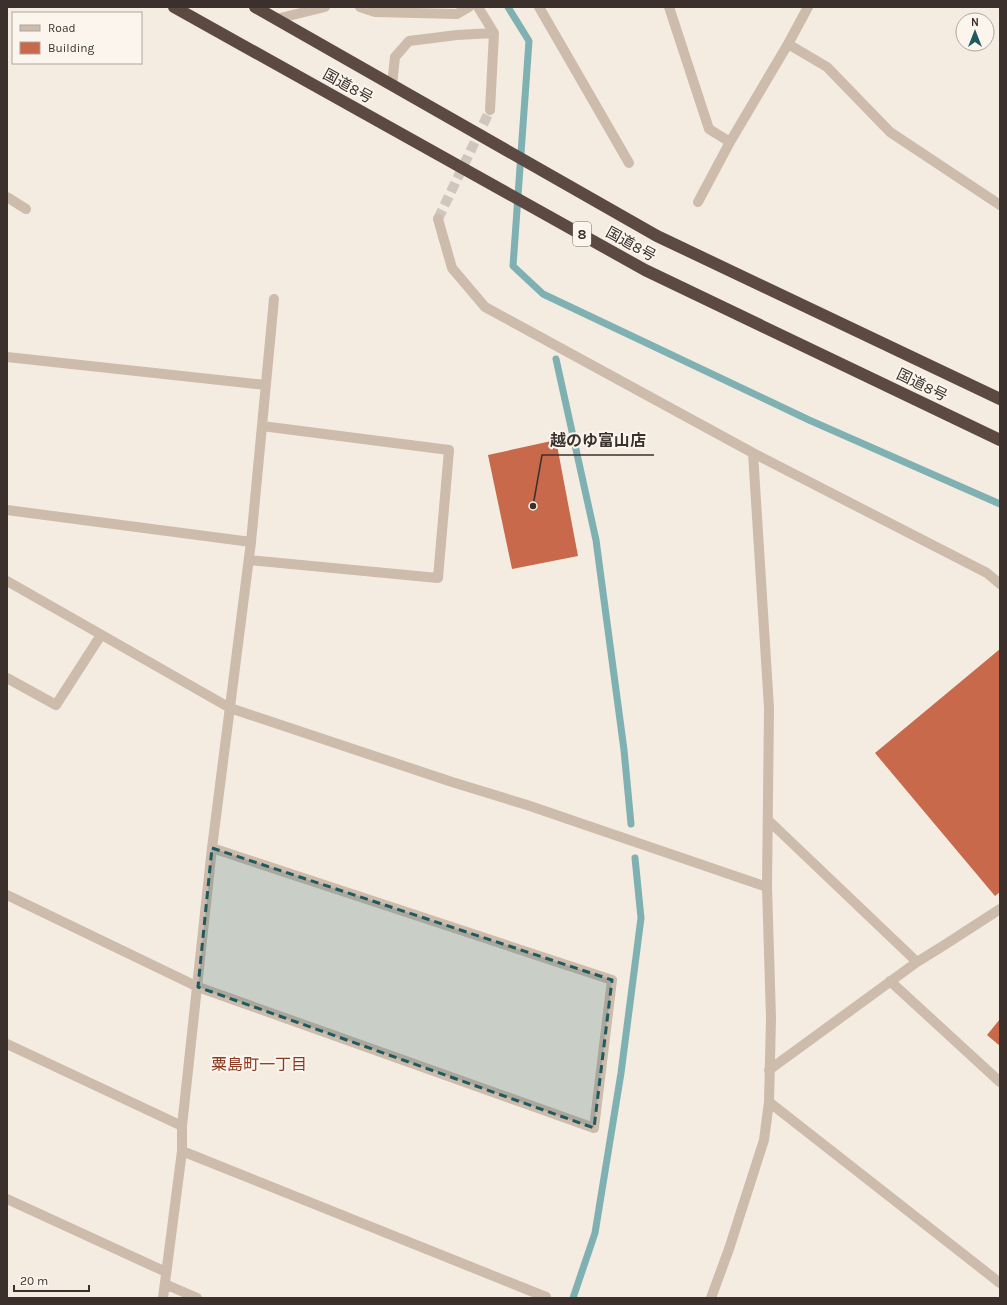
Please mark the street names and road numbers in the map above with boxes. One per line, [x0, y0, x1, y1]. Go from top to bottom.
street label: 国道8号 [320, 65, 376, 107]
road number: 8 [573, 222, 591, 246]
street label: 国道8号 [603, 223, 659, 265]
street label: 国道8号 [894, 365, 950, 405]

